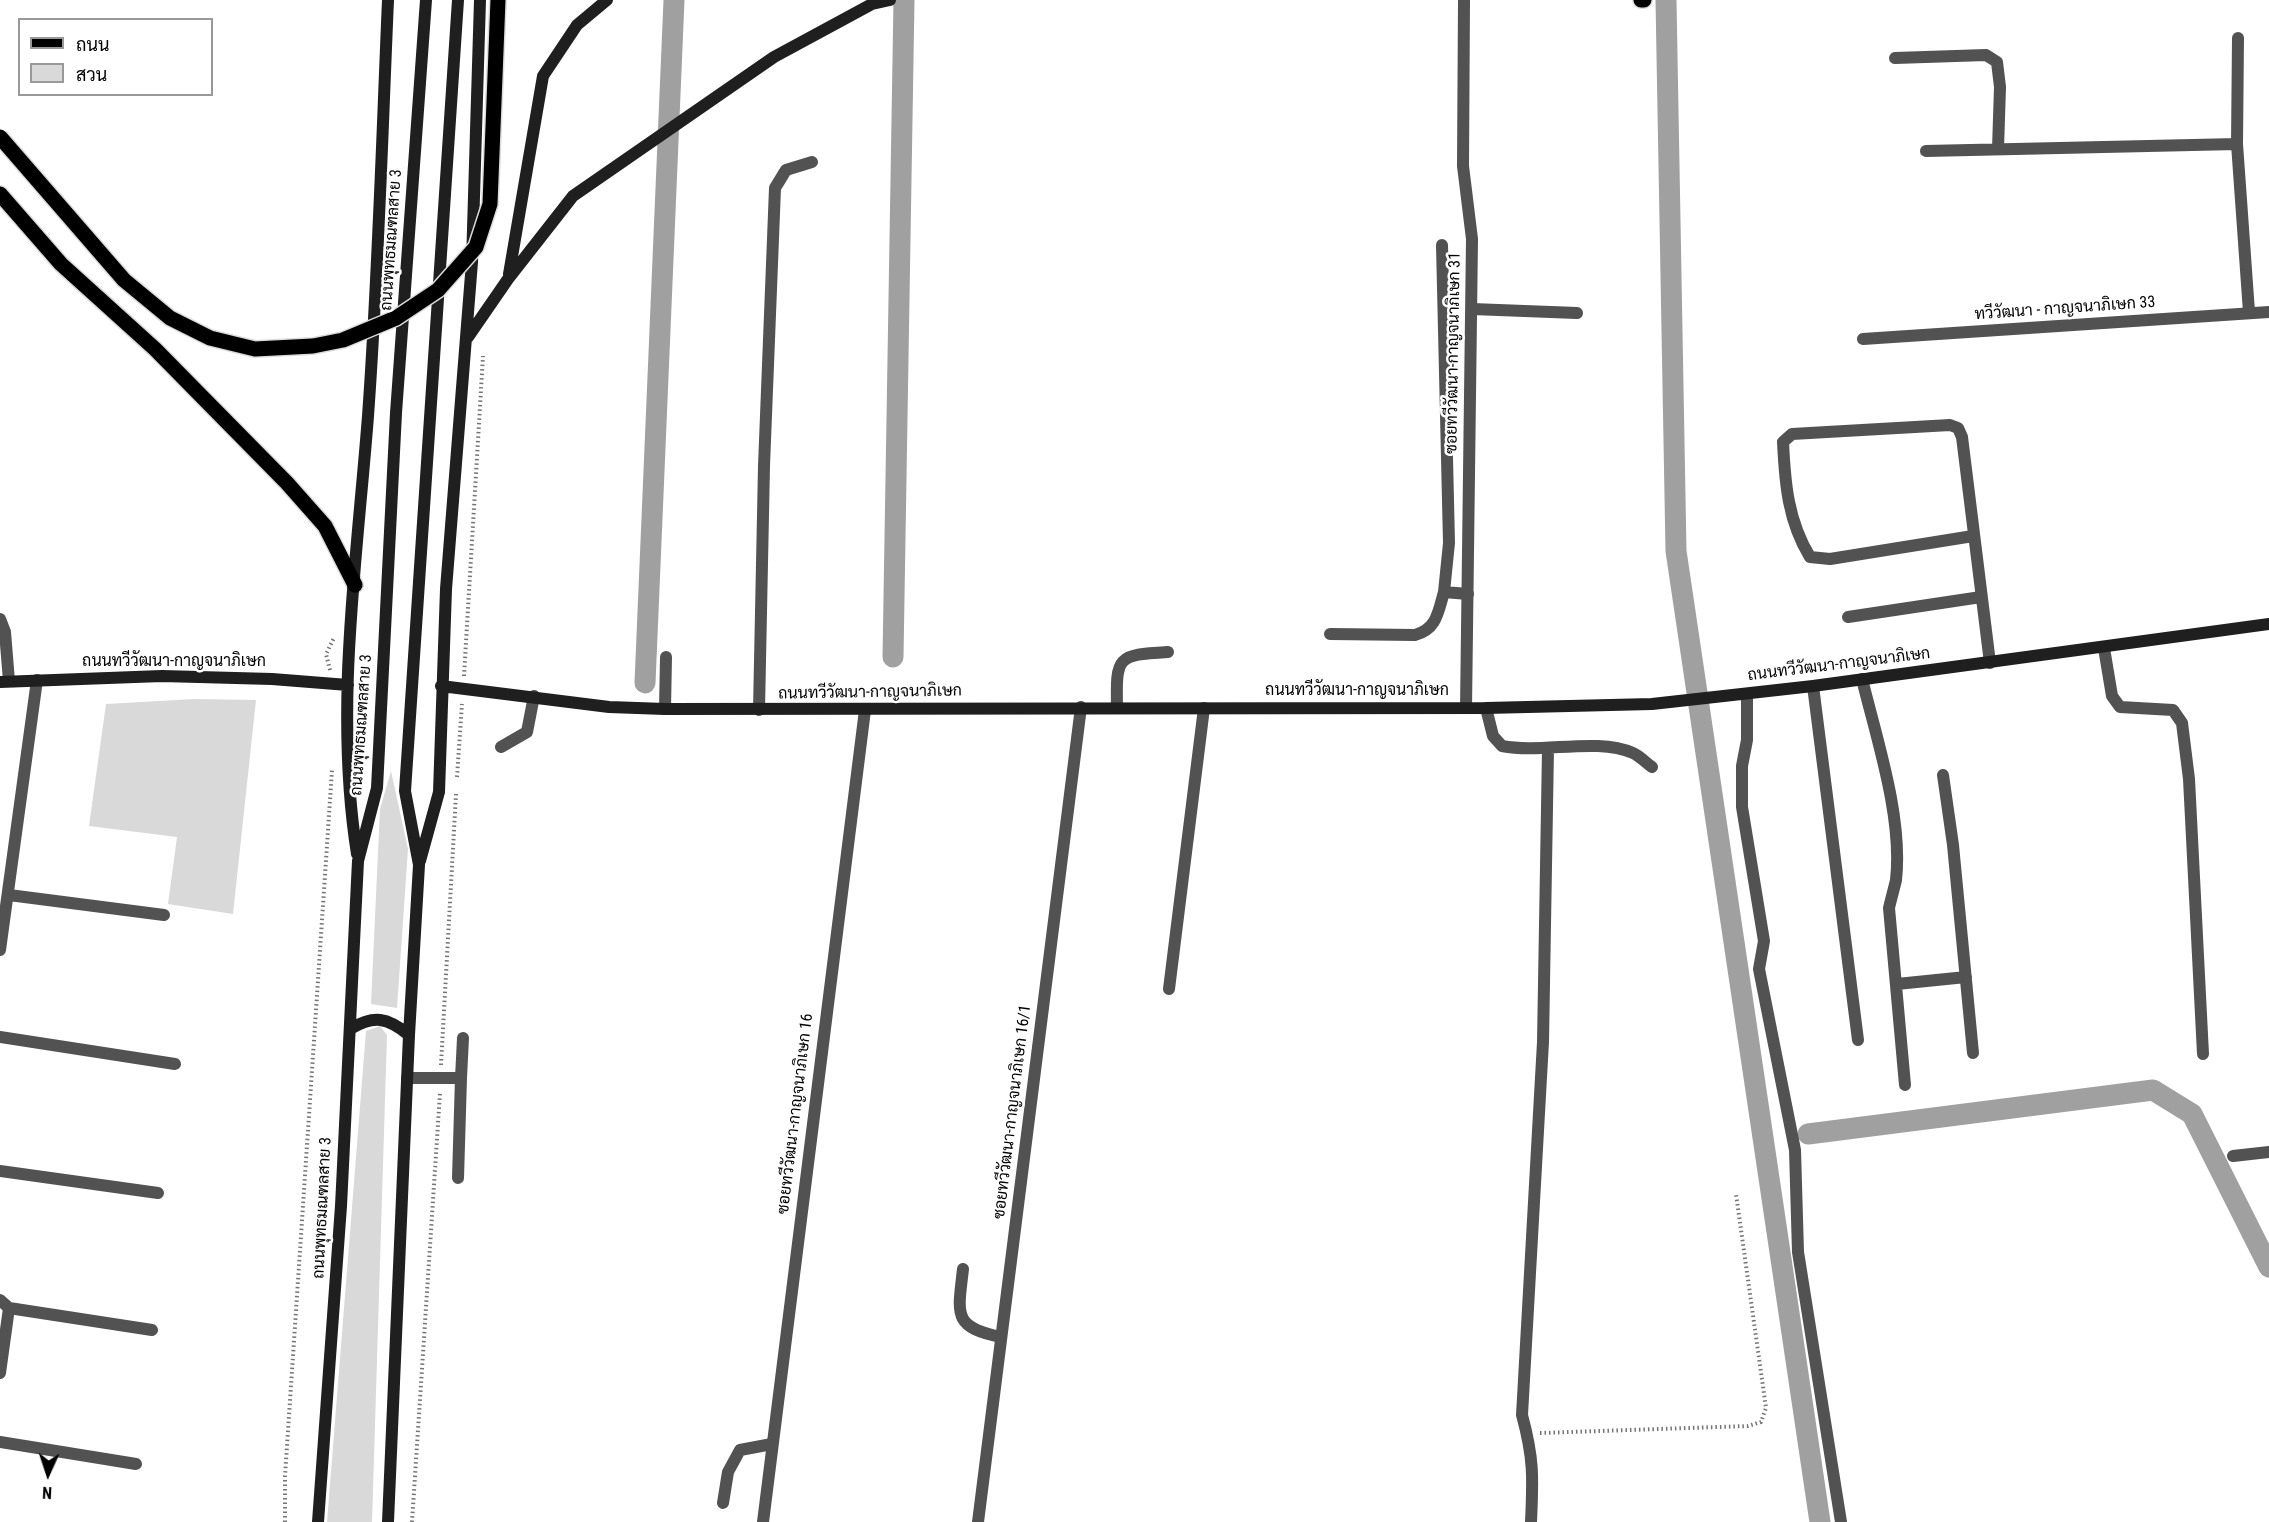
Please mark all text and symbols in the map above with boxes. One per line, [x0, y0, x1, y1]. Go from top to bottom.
legend [18, 18, 213, 96]
text: ถนน [76, 34, 109, 55]
text: สวน [76, 64, 107, 85]
street label: ถนนพุทธมณฑลสาย 3 [377, 169, 407, 311]
street label: ซอยทวีวัฒนา-กาญจนาภิเษก 31 [1443, 252, 1465, 454]
street label: ทวีวัฒนา - กาญจนาภิเษก 33 [1974, 293, 2156, 325]
street label: ถนนทวีวัฒนา-กาญจนาภิเษก [1747, 644, 1931, 686]
street label: ถนนทวีวัฒนา-กาญจนาภิเษก [82, 652, 266, 672]
street label: ถนนพุทธมณฑลสาย 3 [347, 654, 377, 796]
street label: ถนนทวีวัฒนา-กาญจนาภิเษก [1265, 681, 1449, 701]
street label: ถนนทวีวัฒนา-กาญจนาภิเษก [778, 682, 962, 704]
street label: ซอยทวีวัฒนา-กาญจนาภิเษก 16/1 [990, 1004, 1036, 1220]
street label: ซอยทวีวัฒนา-กาญจนาภิเษก 16 [774, 1013, 818, 1215]
street label: ถนนพุทธมณฑลสาย 3 [310, 1137, 336, 1279]
north arrow [18, 1444, 78, 1504]
text: N [42, 1483, 52, 1502]

